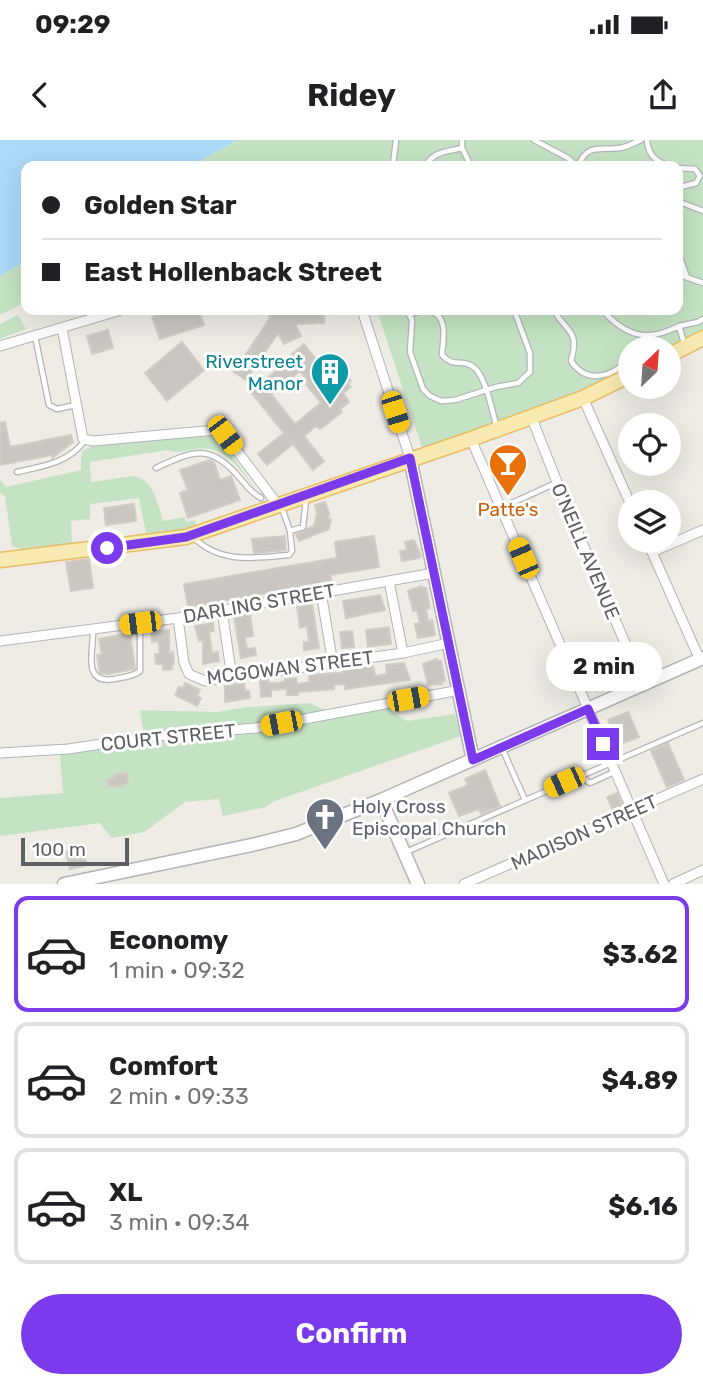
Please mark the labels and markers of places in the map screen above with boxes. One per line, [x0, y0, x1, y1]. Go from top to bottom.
place label: Riverstreet Manor [205, 350, 304, 395]
building icon: Riverstreet Manor [309, 351, 351, 406]
bar icon: Patte's [487, 442, 529, 497]
place label: Patte's [478, 498, 538, 521]
place label: Holy Cross Episcopal Church [352, 795, 506, 840]
church icon: Holy Cross Episcopal Church [304, 796, 346, 851]

